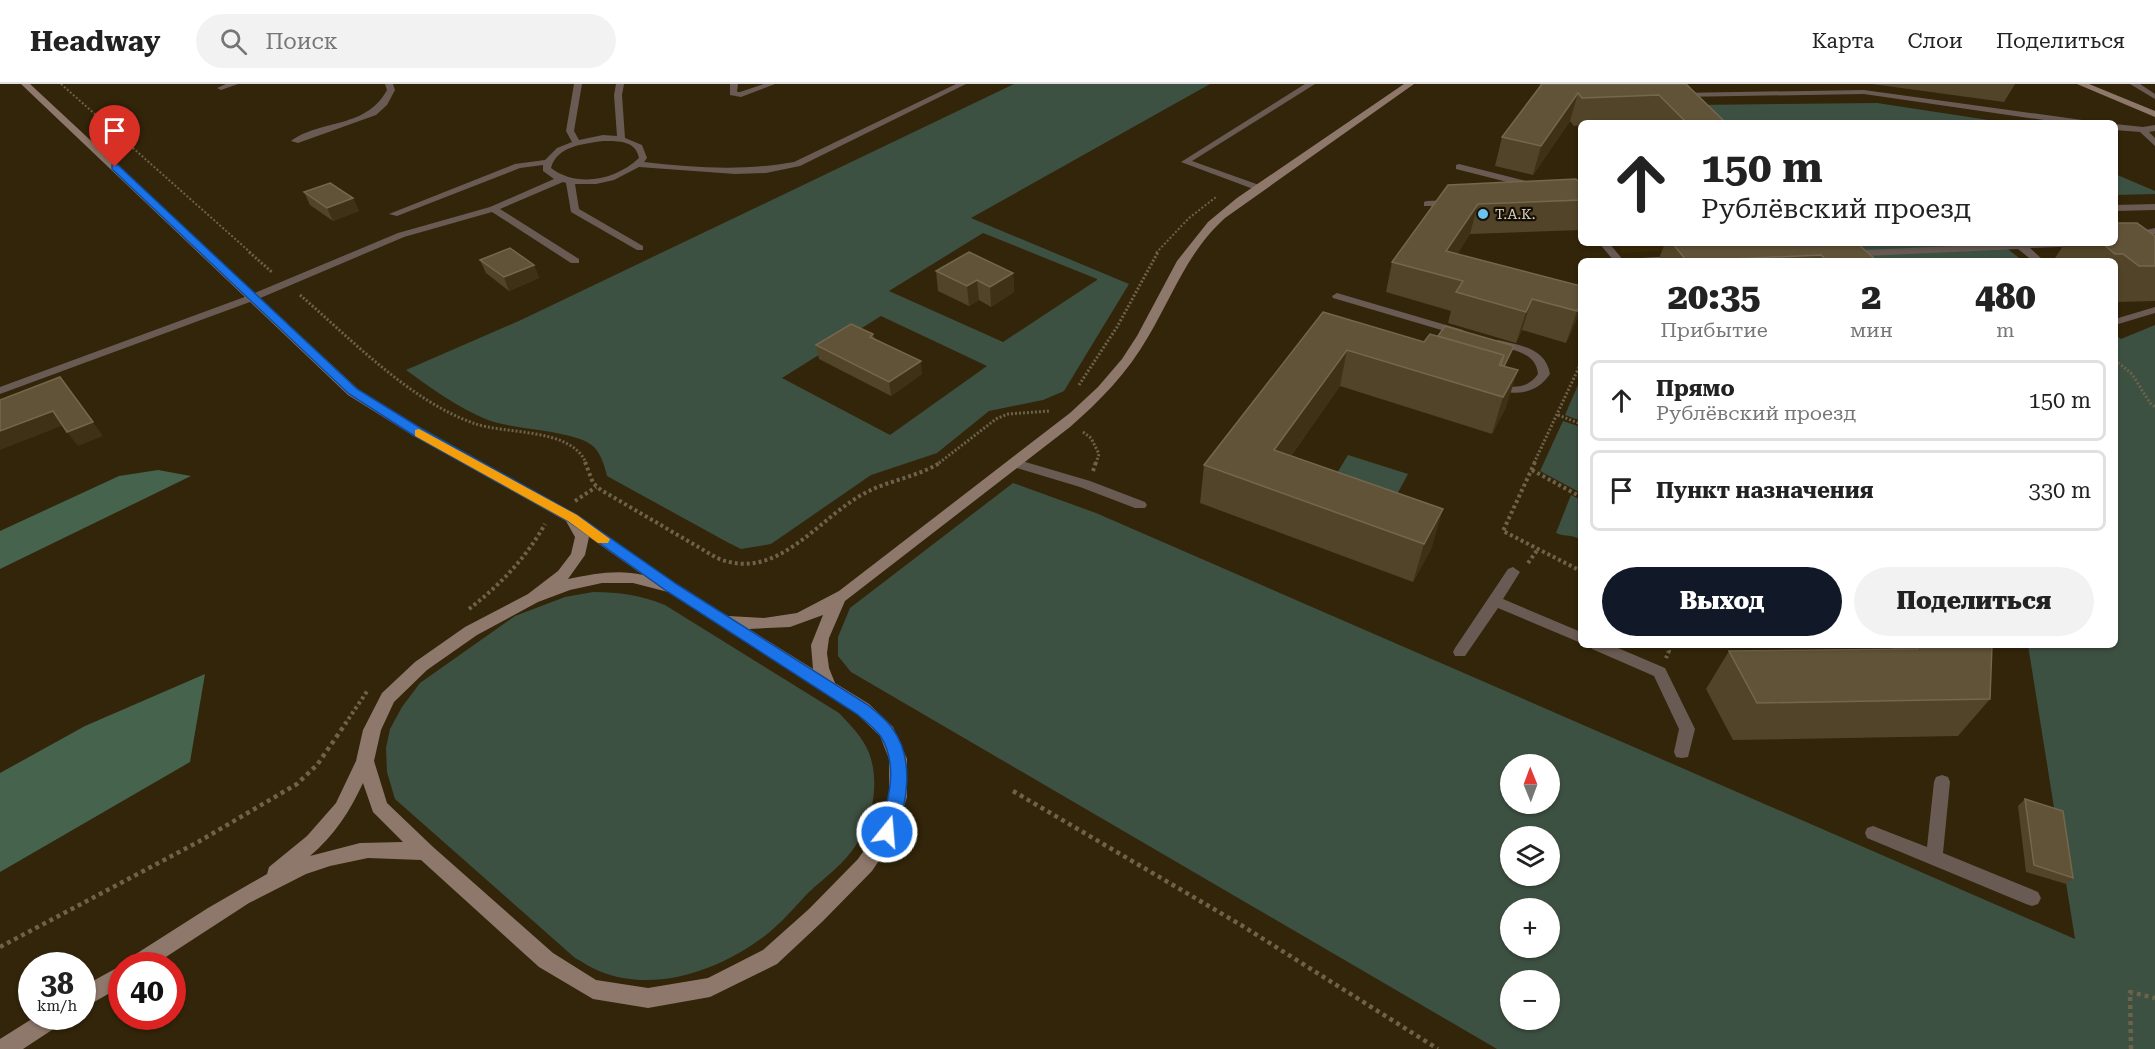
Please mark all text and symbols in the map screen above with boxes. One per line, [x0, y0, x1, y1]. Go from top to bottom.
search box [196, 14, 616, 68]
text: Headway [30, 25, 160, 58]
icon: search [217, 25, 250, 58]
text: Поиск [265, 29, 338, 54]
text: Карта [1812, 29, 1875, 53]
text: Слои [1908, 29, 1963, 53]
text: Поделиться [1996, 29, 2125, 53]
pin [89, 105, 140, 167]
icon: arrive [98, 114, 131, 147]
text: 150 m [1701, 143, 1823, 192]
icon: ahead [1602, 144, 1680, 222]
text: Рублёвский проезд [1701, 193, 1971, 225]
place label: Т.А.К. [1495, 206, 1535, 222]
marker: Т.А.К. [1476, 207, 1490, 221]
text: 20:35 [1668, 276, 1760, 318]
text: 2 [1861, 276, 1881, 318]
text: 480 [1975, 276, 2036, 318]
text: Прибытие [1660, 318, 1768, 342]
text: мин [1850, 318, 1893, 342]
text: m [1996, 318, 2014, 342]
text: Прямо [1656, 376, 1735, 401]
icon: ahead [1605, 384, 1638, 417]
text: 150 m [2028, 388, 2091, 413]
text: Рублёвский проезд [1656, 401, 1856, 425]
icon: arrive [1605, 474, 1638, 507]
text: Пункт назначения [1656, 478, 1874, 503]
text: 330 m [2028, 478, 2091, 503]
button: Выход [1602, 567, 1842, 636]
button: Поделиться [1854, 567, 2094, 636]
north arrow [1500, 754, 1560, 814]
map controls [1500, 754, 1560, 1030]
position arrow [855, 800, 919, 864]
button: layers [1500, 826, 1560, 886]
button: + [1500, 898, 1560, 958]
speed limit sign: 40 [108, 952, 186, 1030]
text: 38 [40, 966, 74, 1001]
button: − [1500, 970, 1560, 1030]
text: km/h [37, 997, 77, 1015]

